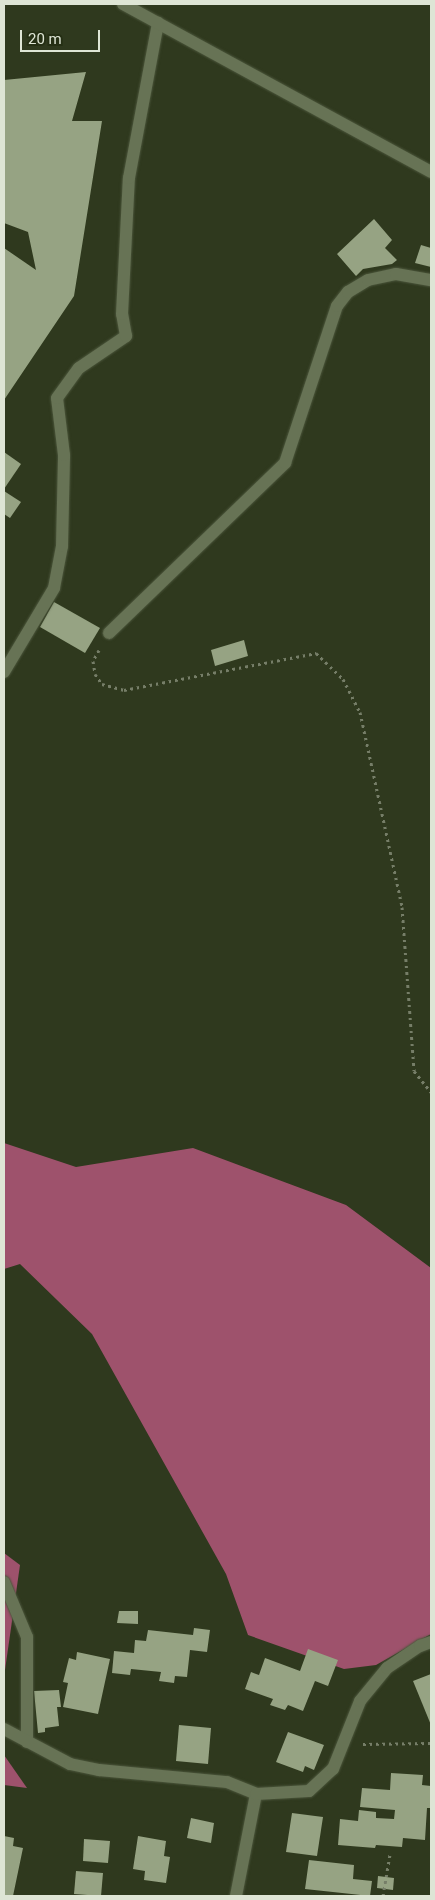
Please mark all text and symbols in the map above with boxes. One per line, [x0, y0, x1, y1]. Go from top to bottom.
scale bar [22, 20, 102, 52]
text: 20 m [28, 30, 62, 48]

